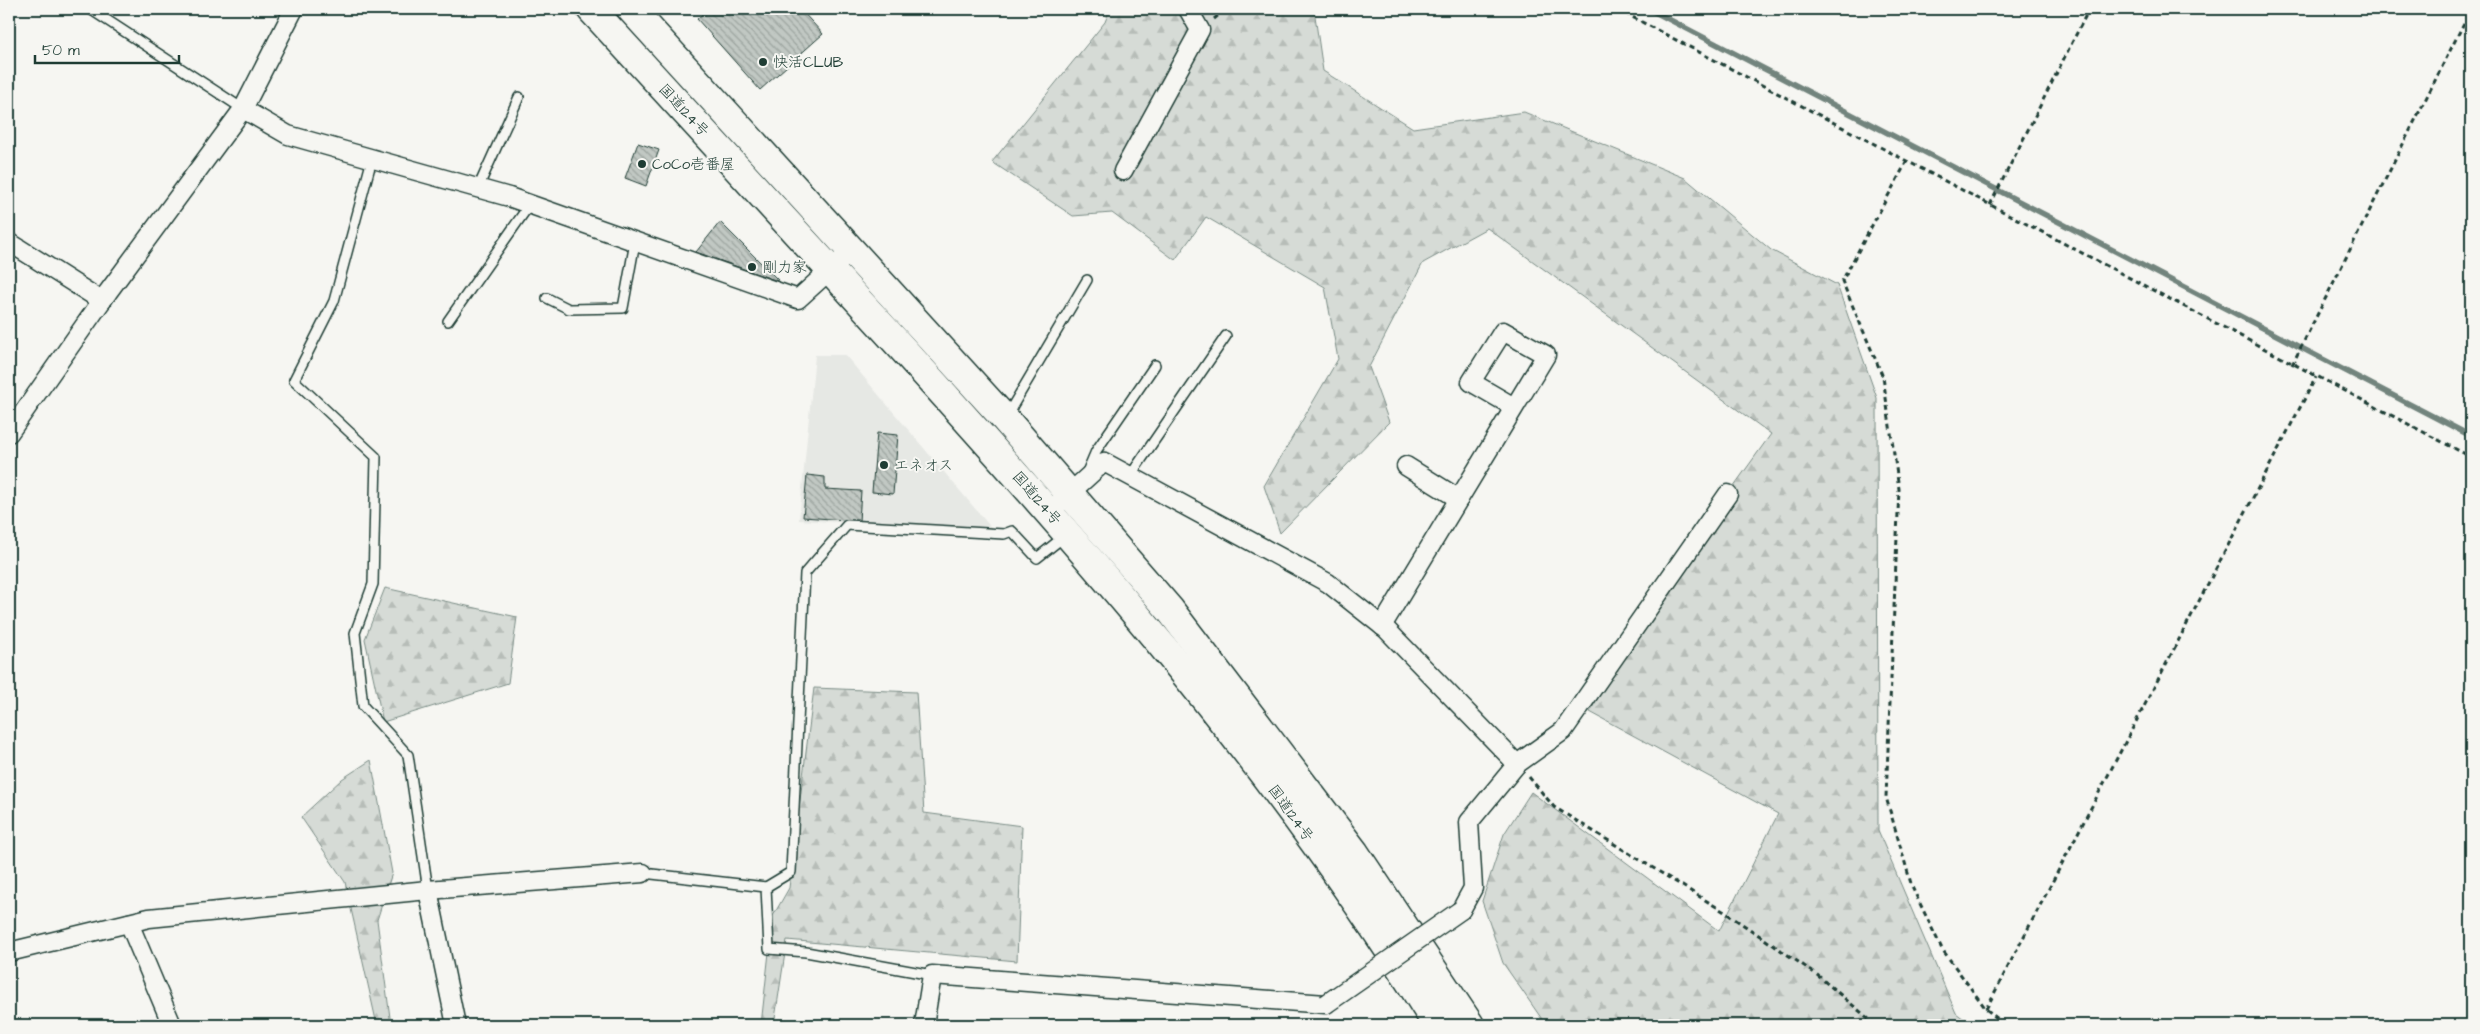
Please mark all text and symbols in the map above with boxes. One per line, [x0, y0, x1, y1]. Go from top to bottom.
scale bar [35, 32, 179, 64]
text: 50 m [42, 40, 80, 61]
place label: 快活CLUB [773, 52, 843, 73]
marker: 快活CLUB [757, 56, 769, 68]
street label: 国道124号 [654, 79, 714, 142]
place label: CoCo壱番屋 [652, 154, 735, 175]
marker: CoCo壱番屋 [636, 158, 648, 170]
place label: 剛力家 [762, 257, 807, 278]
marker: 剛力家 [746, 261, 758, 273]
place label: エネオス [894, 455, 953, 476]
marker: エネオス [878, 459, 890, 471]
street label: 国道124号 [1007, 467, 1066, 530]
street label: 国道124号 [1263, 781, 1318, 846]

